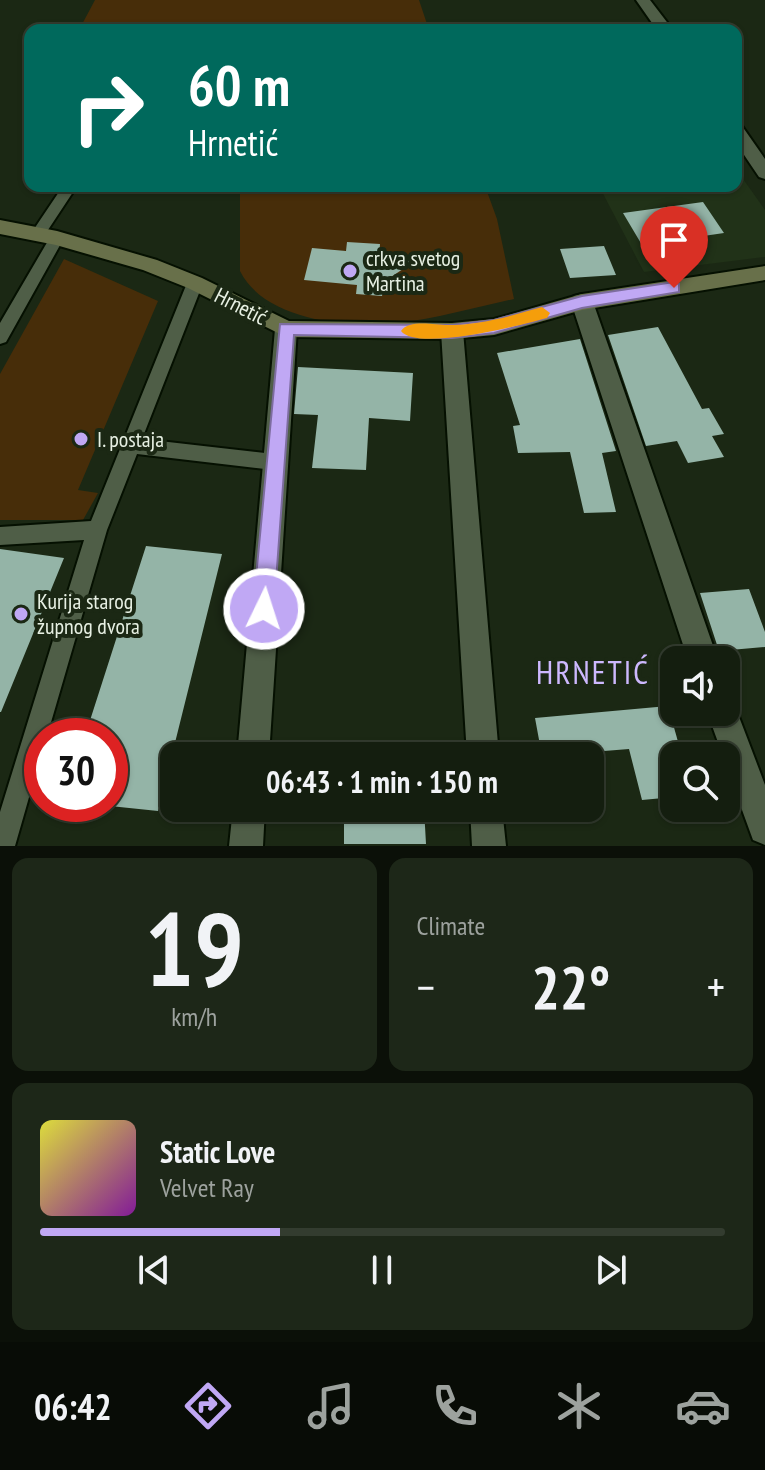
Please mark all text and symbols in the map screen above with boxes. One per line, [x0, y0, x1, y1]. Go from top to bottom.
text: 60 m [188, 49, 290, 121]
icon: right [56, 56, 160, 160]
text: Hrnetić [188, 119, 278, 166]
pin [640, 206, 708, 288]
icon: arrive [652, 218, 696, 262]
place label: crkva svetog Martina [366, 244, 460, 297]
marker: crkva svetog Martina [341, 262, 359, 280]
street label: Hrnetić [210, 281, 272, 331]
place label: I. postaja [97, 425, 164, 453]
marker: I. postaja [72, 430, 90, 448]
position arrow [222, 567, 306, 651]
place label: Kurija starog župnog dvora [37, 587, 140, 640]
marker: Kurija starog župnog dvora [12, 605, 30, 623]
map controls [660, 646, 740, 822]
button: sound [660, 646, 740, 726]
district label: HRNETIĆ [536, 651, 650, 693]
speed limit sign: 30 [24, 718, 128, 822]
button: search [660, 742, 740, 822]
text: 06:43 · 1 min · 150 m [266, 762, 498, 801]
text: 19 [145, 880, 244, 1015]
text: Climate [417, 909, 485, 942]
text: 22° [531, 948, 610, 1026]
text: − [417, 958, 435, 1015]
text: + [707, 958, 725, 1015]
text: km/h [171, 1000, 217, 1033]
text: Static Love [160, 1132, 275, 1171]
text: Velvet Ray [160, 1171, 254, 1204]
icon: previous [132, 1248, 176, 1292]
icon: pause [360, 1248, 404, 1292]
icon: next [589, 1248, 633, 1292]
icon: directions [180, 1378, 236, 1434]
icon: music [303, 1378, 359, 1434]
icon: phone [427, 1378, 483, 1434]
icon: climate [551, 1378, 607, 1434]
icon: car [675, 1378, 731, 1434]
text: 06:42 [34, 1383, 112, 1430]

